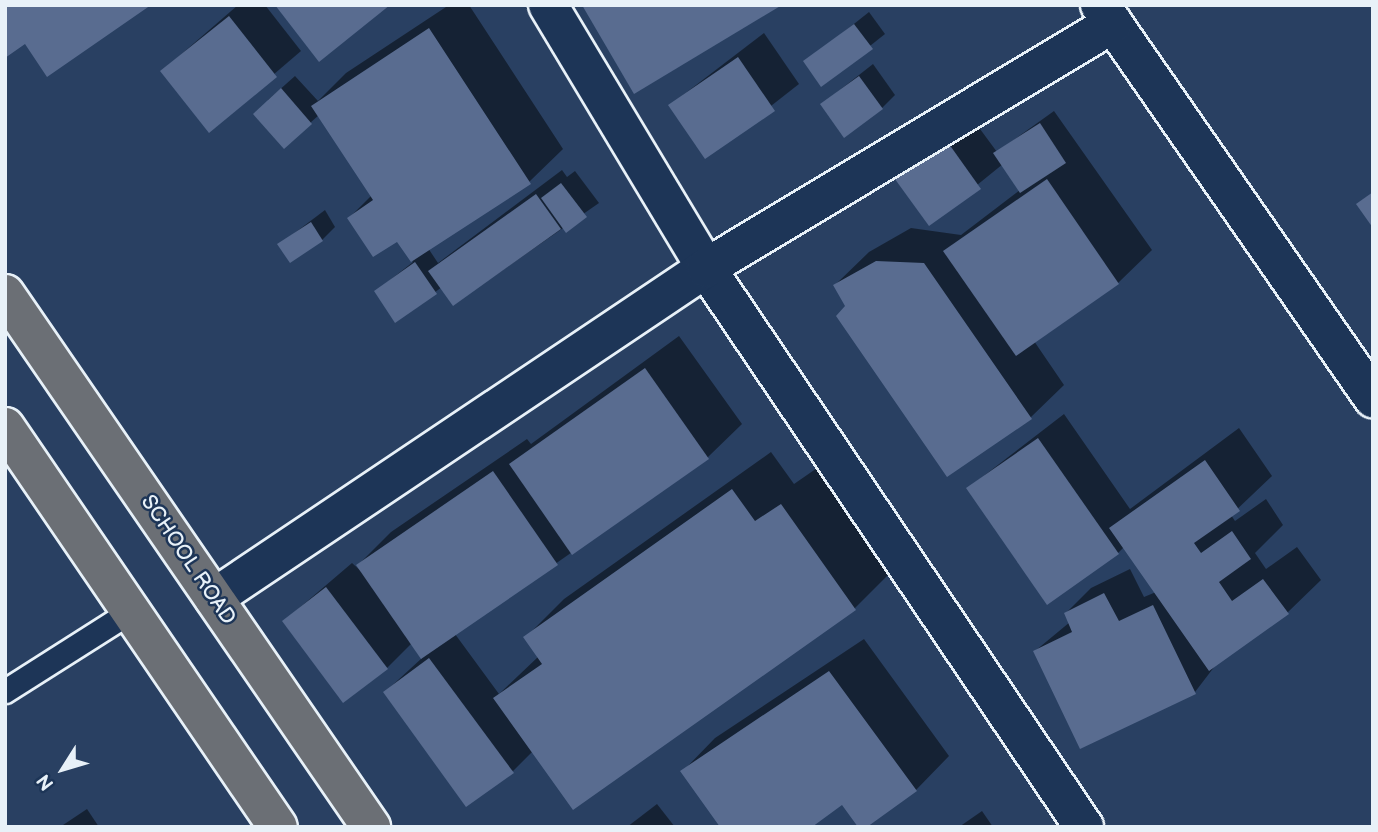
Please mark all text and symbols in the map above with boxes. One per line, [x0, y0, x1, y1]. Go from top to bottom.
street label: SCHOOL ROAD [135, 490, 241, 630]
north arrow [28, 734, 98, 804]
text: N [32, 769, 59, 795]

